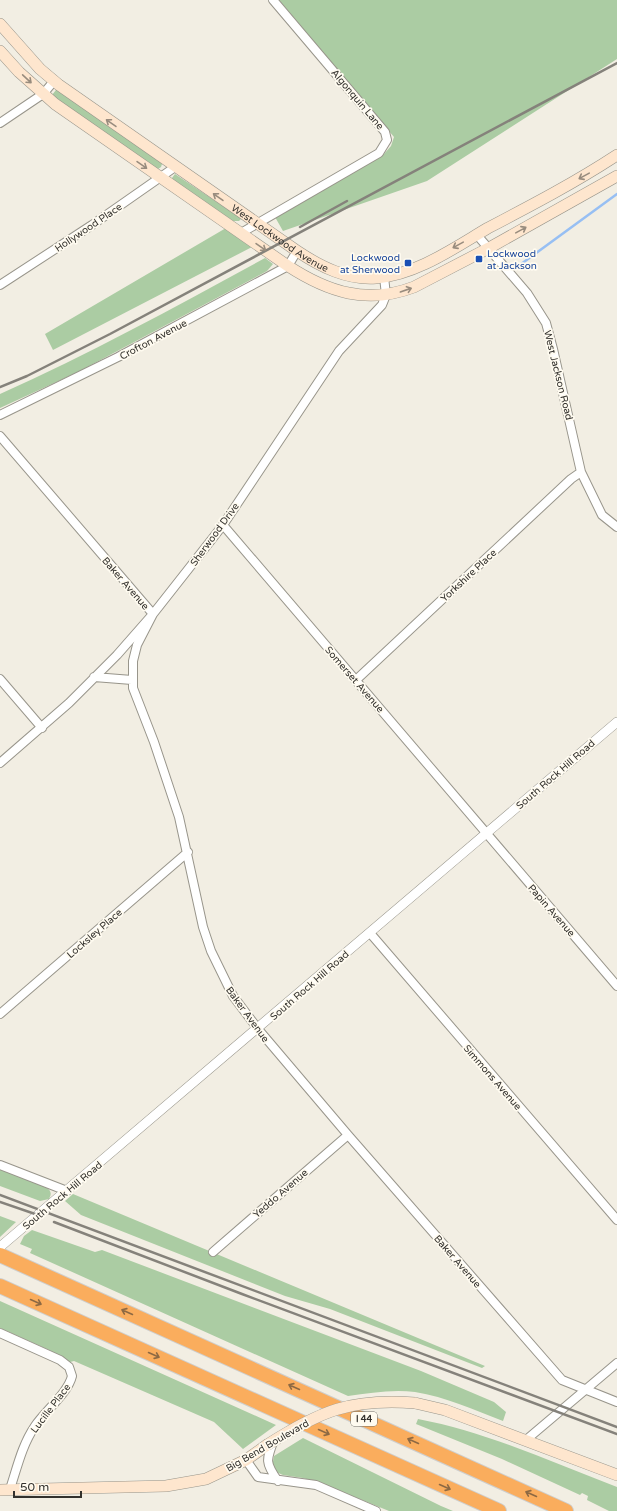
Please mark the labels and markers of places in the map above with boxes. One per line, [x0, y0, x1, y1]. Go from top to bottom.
place label: Lockwood at Jackson [487, 248, 537, 272]
place label: Lockwood at Sherwood [340, 252, 400, 276]
marker: Lockwood at Jackson [474, 254, 484, 264]
marker: Lockwood at Sherwood [403, 258, 413, 268]

